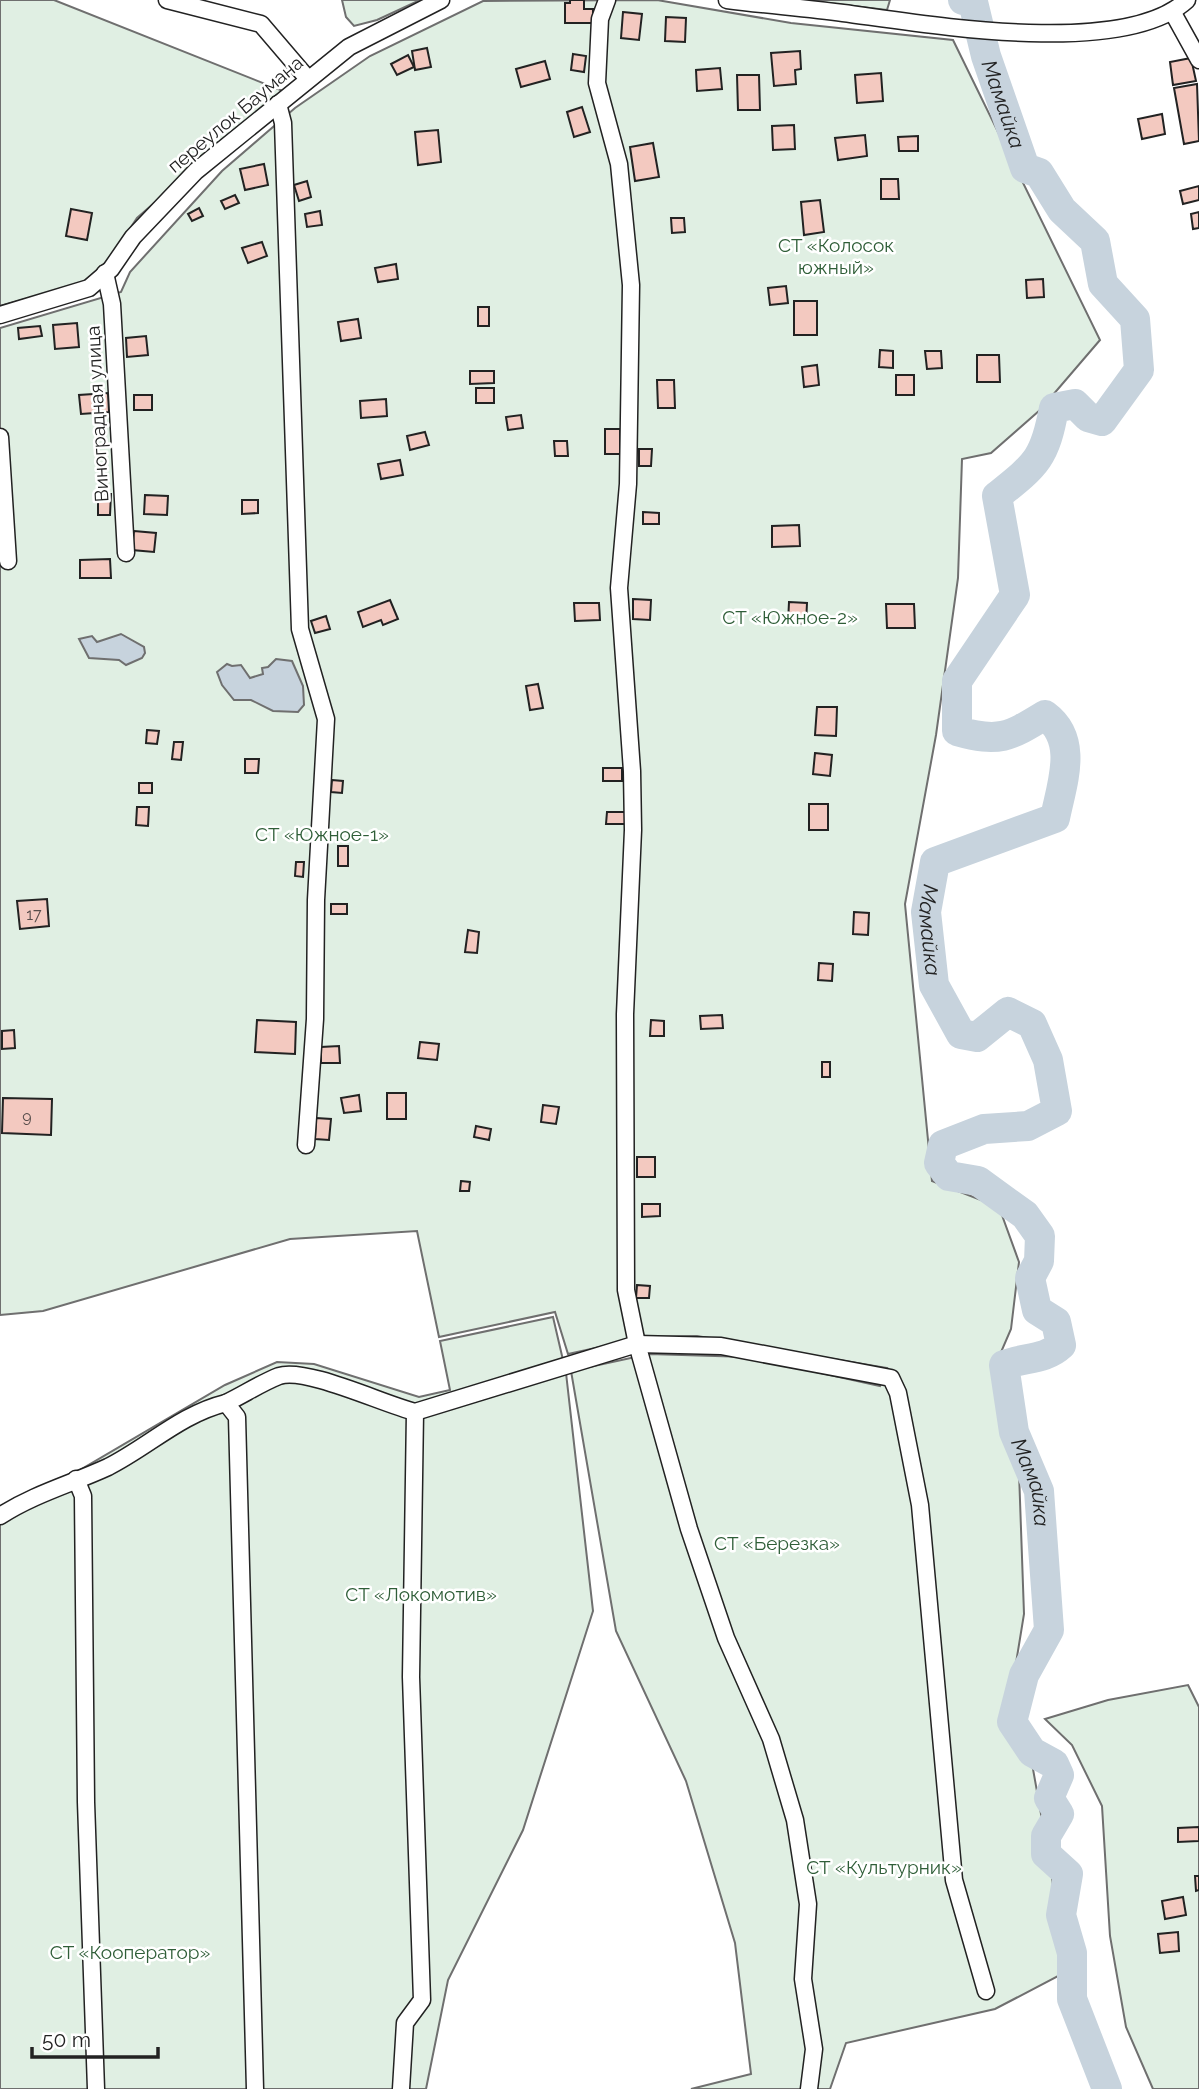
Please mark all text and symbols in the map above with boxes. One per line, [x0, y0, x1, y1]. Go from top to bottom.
street label: переулок Баумана [163, 51, 307, 177]
water label: Мамайка [976, 57, 1030, 152]
park label: СТ «Колосок южный» [778, 234, 894, 278]
street label: Виноградная улица [81, 325, 113, 503]
park label: СТ «Южное-2» [722, 606, 858, 628]
park label: СТ «Южное-1» [255, 823, 389, 845]
water label: Мамайка [914, 883, 946, 977]
house number: 17 [26, 905, 42, 924]
house number: 9 [22, 1107, 32, 1126]
water label: Мамайка [1006, 1434, 1055, 1528]
park label: СТ «Березка» [714, 1532, 840, 1554]
park label: СТ «Локомотив» [345, 1583, 497, 1605]
park label: СТ «Культурник» [806, 1856, 962, 1878]
park label: СТ «Кооператор» [50, 1941, 210, 1963]
scale bar [32, 2016, 158, 2060]
text: 50 m [42, 2027, 91, 2052]

